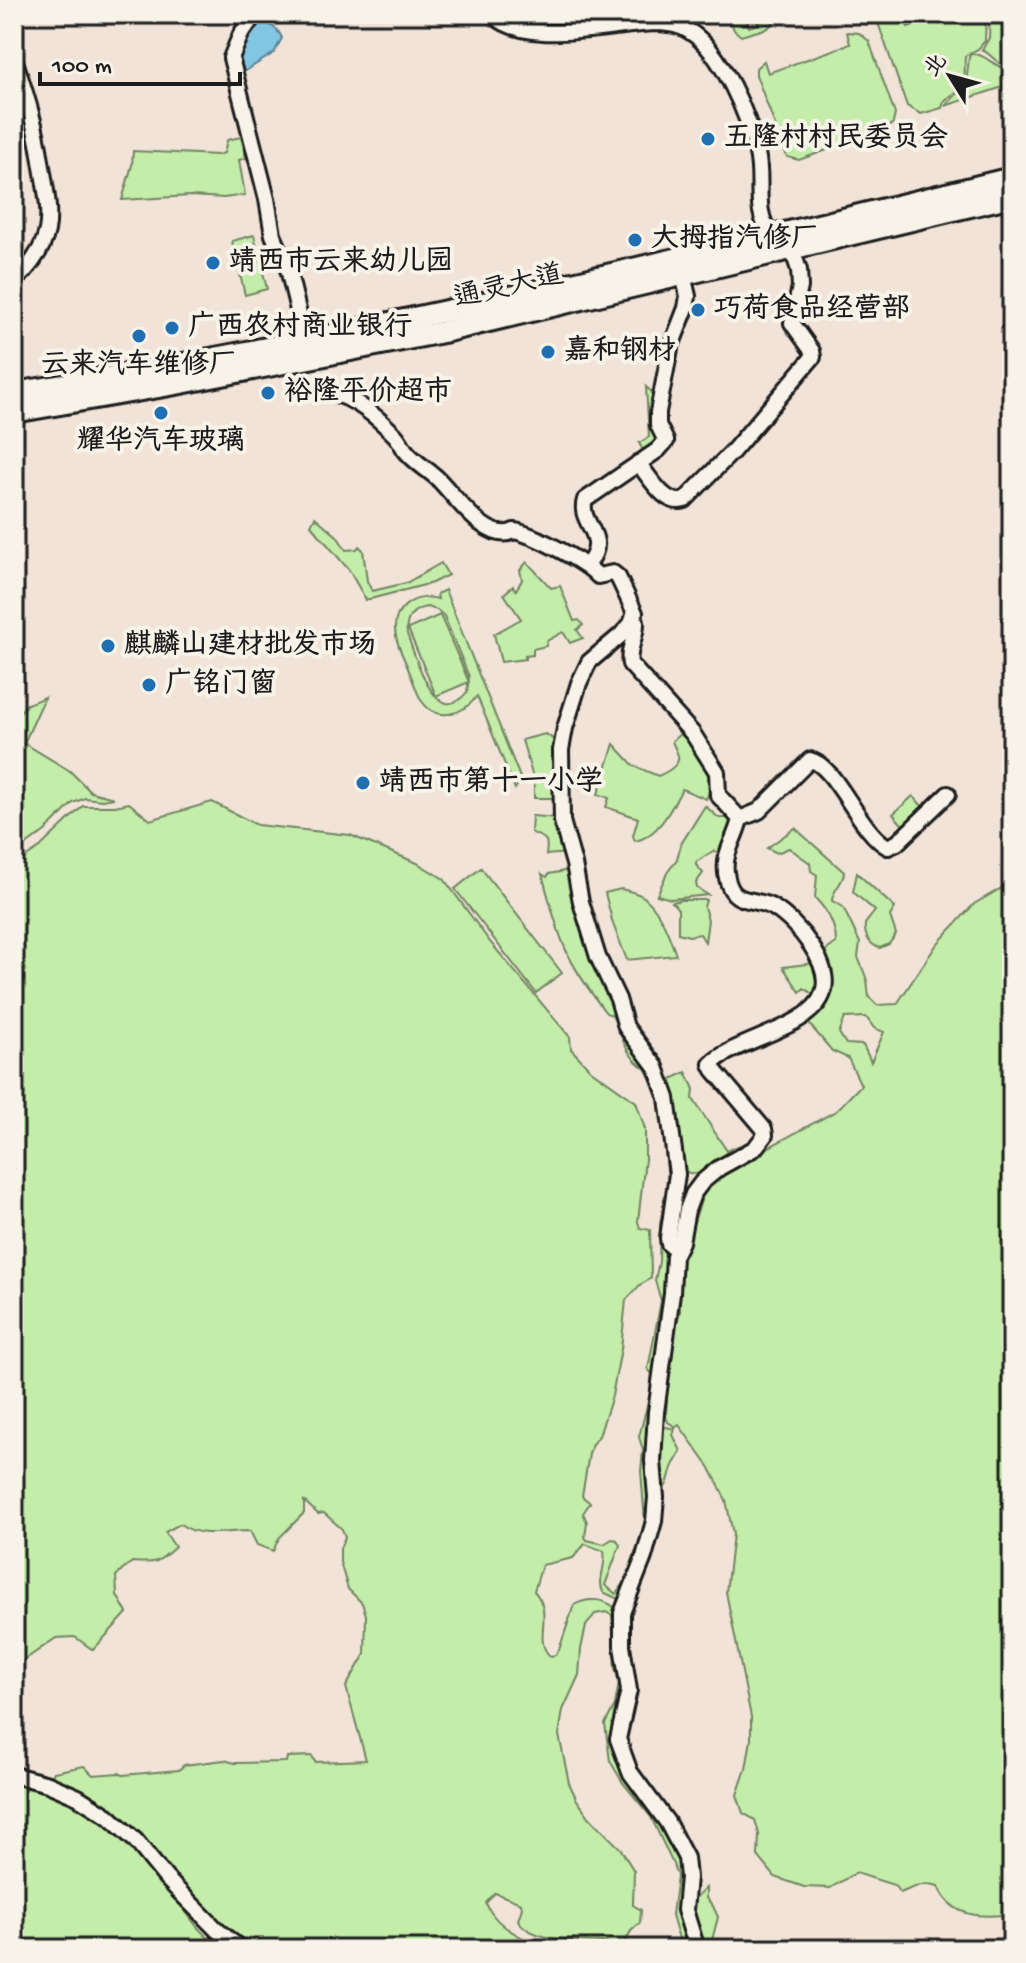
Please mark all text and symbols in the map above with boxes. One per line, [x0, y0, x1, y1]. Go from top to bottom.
scale bar [40, 36, 240, 86]
north arrow [910, 36, 990, 116]
text: 北 [920, 50, 954, 83]
text: 100 m [51, 53, 112, 82]
place label: 五隆村村民委员会 [724, 121, 948, 156]
marker: 五隆村村民委员会 [699, 130, 717, 148]
place label: 大拇指汽修厂 [651, 222, 819, 257]
marker: 大拇指汽修厂 [626, 231, 644, 249]
place label: 靖西市云来幼儿园 [229, 245, 453, 280]
marker: 靖西市云来幼儿园 [204, 254, 222, 272]
street label: 通灵大道 [450, 258, 567, 317]
place label: 巧荷食品经营部 [714, 292, 910, 327]
marker: 巧荷食品经营部 [689, 301, 707, 319]
place label: 广西农村商业银行 [188, 310, 412, 345]
marker: 广西农村商业银行 [163, 319, 181, 337]
marker: 云来汽车维修厂 [130, 327, 148, 345]
place label: 嘉和钢材 [564, 334, 676, 369]
marker: 嘉和钢材 [539, 343, 557, 361]
place label: 云来汽车维修厂 [41, 348, 237, 383]
place label: 裕隆平价超市 [284, 375, 452, 410]
marker: 裕隆平价超市 [259, 384, 277, 402]
marker: 耀华汽车玻璃 [152, 404, 170, 422]
place label: 耀华汽车玻璃 [77, 424, 245, 459]
place label: 麒麟山建材批发市场 [124, 629, 376, 663]
marker: 麒麟山建材批发市场 [99, 637, 117, 655]
place label: 广铭门窗 [165, 667, 277, 702]
marker: 广铭门窗 [140, 676, 158, 694]
place label: 靖西市第十一小学 [379, 765, 603, 800]
marker: 靖西市第十一小学 [354, 774, 372, 792]

